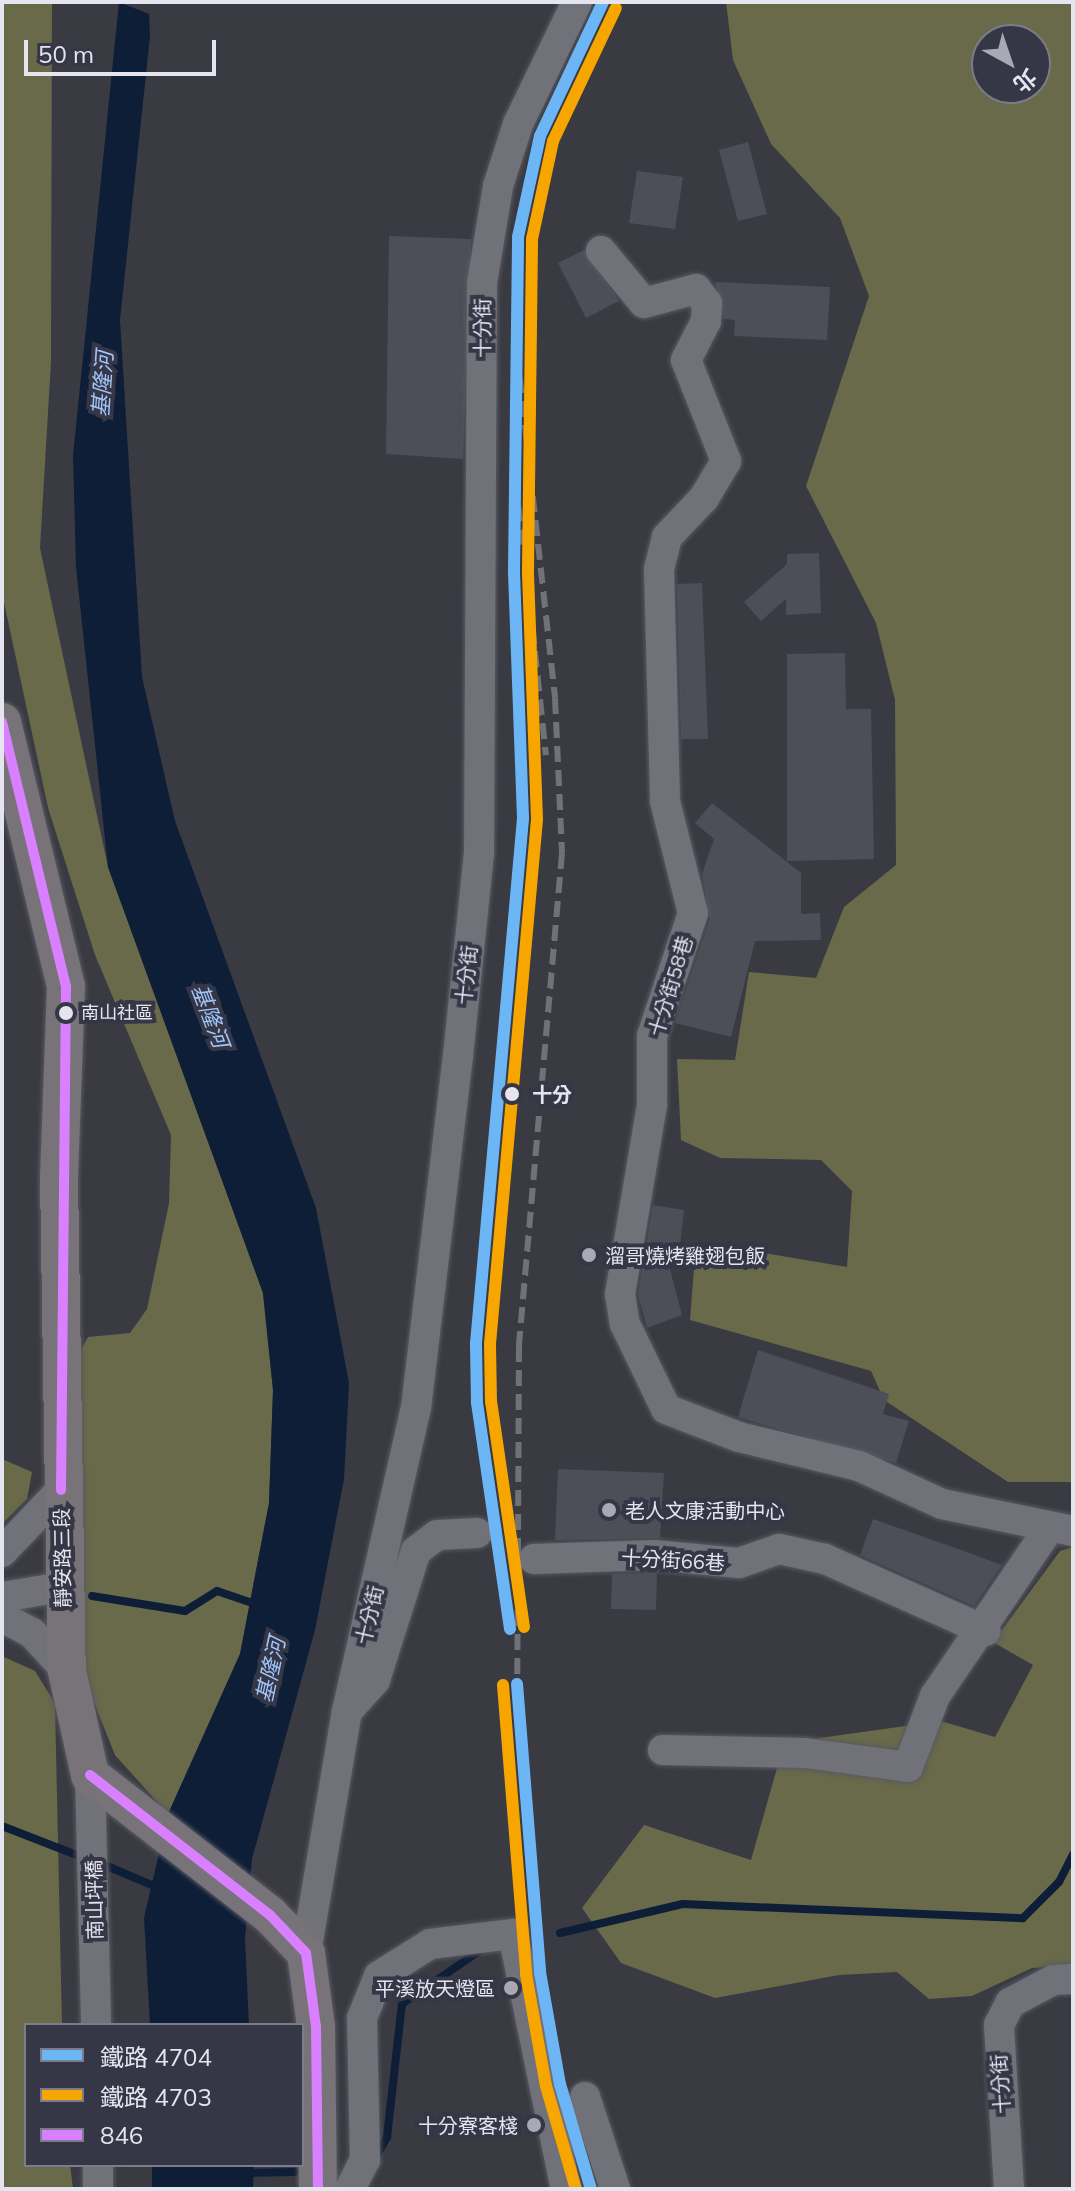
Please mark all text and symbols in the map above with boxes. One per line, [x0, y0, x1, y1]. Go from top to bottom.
scale bar [28, 24, 220, 74]
north arrow [971, 24, 1051, 104]
text: 50 m [38, 39, 94, 69]
text: 北 [1008, 63, 1043, 99]
street label: 十分街 [470, 298, 494, 358]
water label: 基隆河 [88, 350, 118, 418]
street label: 十分街58巷 [643, 933, 697, 1039]
street label: 十分街 [451, 944, 481, 1006]
water label: 基隆河 [186, 980, 234, 1052]
place label: 南山社區 [81, 1002, 153, 1024]
marker: 南山社區 [58, 1005, 74, 1021]
marker: 十分 [499, 1081, 525, 1107]
place label: 十分 [532, 1082, 572, 1106]
place label: 溜哥燒烤雞翅包飯 [605, 1243, 765, 1267]
marker: 溜哥燒烤雞翅包飯 [580, 1246, 598, 1264]
place label: 老人文康活動中心 [625, 1498, 785, 1522]
marker: 老人文康活動中心 [600, 1501, 618, 1519]
street label: 靜安路三段 [49, 1508, 75, 1608]
street label: 十分街66巷 [620, 1545, 726, 1575]
street label: 十分街 [351, 1583, 387, 1647]
water label: 基隆河 [251, 1635, 291, 1705]
street label: 南山坪橋 [81, 1860, 107, 1940]
place label: 平溪放天燈區 [375, 1976, 495, 2000]
marker: 平溪放天燈區 [502, 1979, 520, 1997]
legend [24, 2023, 304, 2167]
text: 鐵路 4704 [100, 2042, 212, 2072]
street label: 十分街 [986, 2053, 1014, 2115]
text: 鐵路 4703 [100, 2082, 212, 2112]
place label: 十分寮客棧 [418, 2113, 518, 2137]
marker: 十分寮客棧 [525, 2116, 543, 2134]
text: 846 [100, 2120, 143, 2150]

